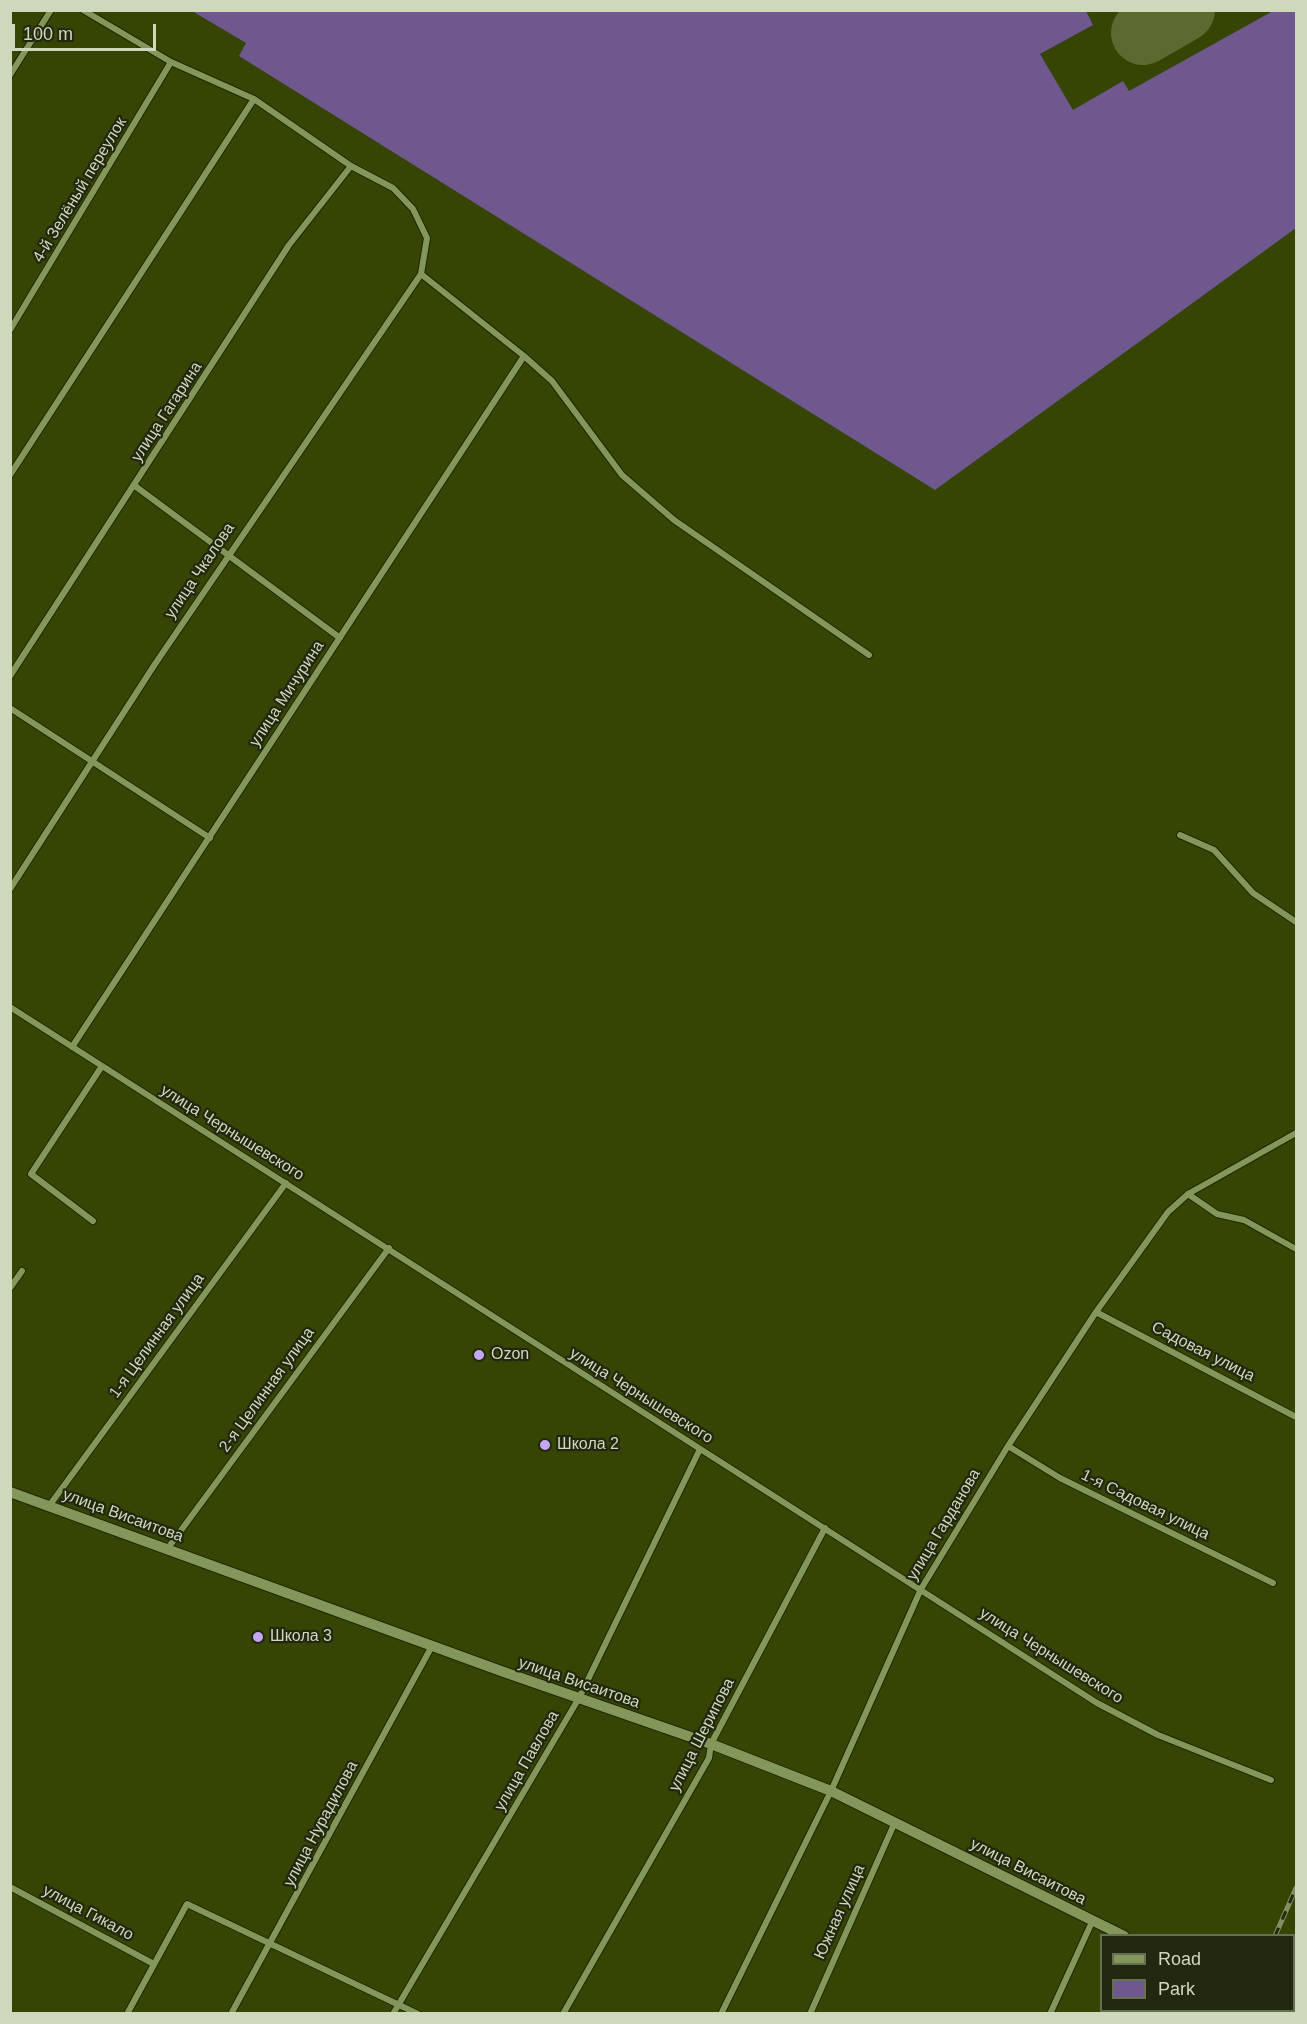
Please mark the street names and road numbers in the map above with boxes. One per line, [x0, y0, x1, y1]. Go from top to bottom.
street label: 4-й Зелёный переулок [29, 114, 131, 266]
street label: улица Гагарина [128, 359, 206, 465]
street label: улица Чкалова [161, 520, 239, 622]
street label: улица Мичурина [246, 637, 328, 751]
street label: улица Чернышевского [157, 1081, 307, 1185]
street label: 1-я Целинная улица [105, 1270, 209, 1402]
street label: Садовая улица [1148, 1318, 1258, 1386]
street label: 2-я Целинная улица [215, 1324, 319, 1456]
street label: улица Чернышевского [566, 1344, 716, 1448]
street label: улица Гарданова [903, 1466, 985, 1584]
street label: 1-я Садовая улица [1078, 1466, 1212, 1544]
street label: улица Висаитова [60, 1485, 186, 1547]
street label: улица Чернышевского [976, 1604, 1126, 1708]
street label: улица Висаитова [516, 1653, 642, 1713]
street label: улица Шерипова [665, 1675, 739, 1795]
street label: улица Павлова [491, 1707, 563, 1815]
street label: улица Нурадилова [280, 1758, 362, 1890]
street label: улица Висаитова [967, 1835, 1089, 1909]
street label: Южная улица [811, 1862, 869, 1962]
street label: улица Гикало [39, 1881, 137, 1945]

